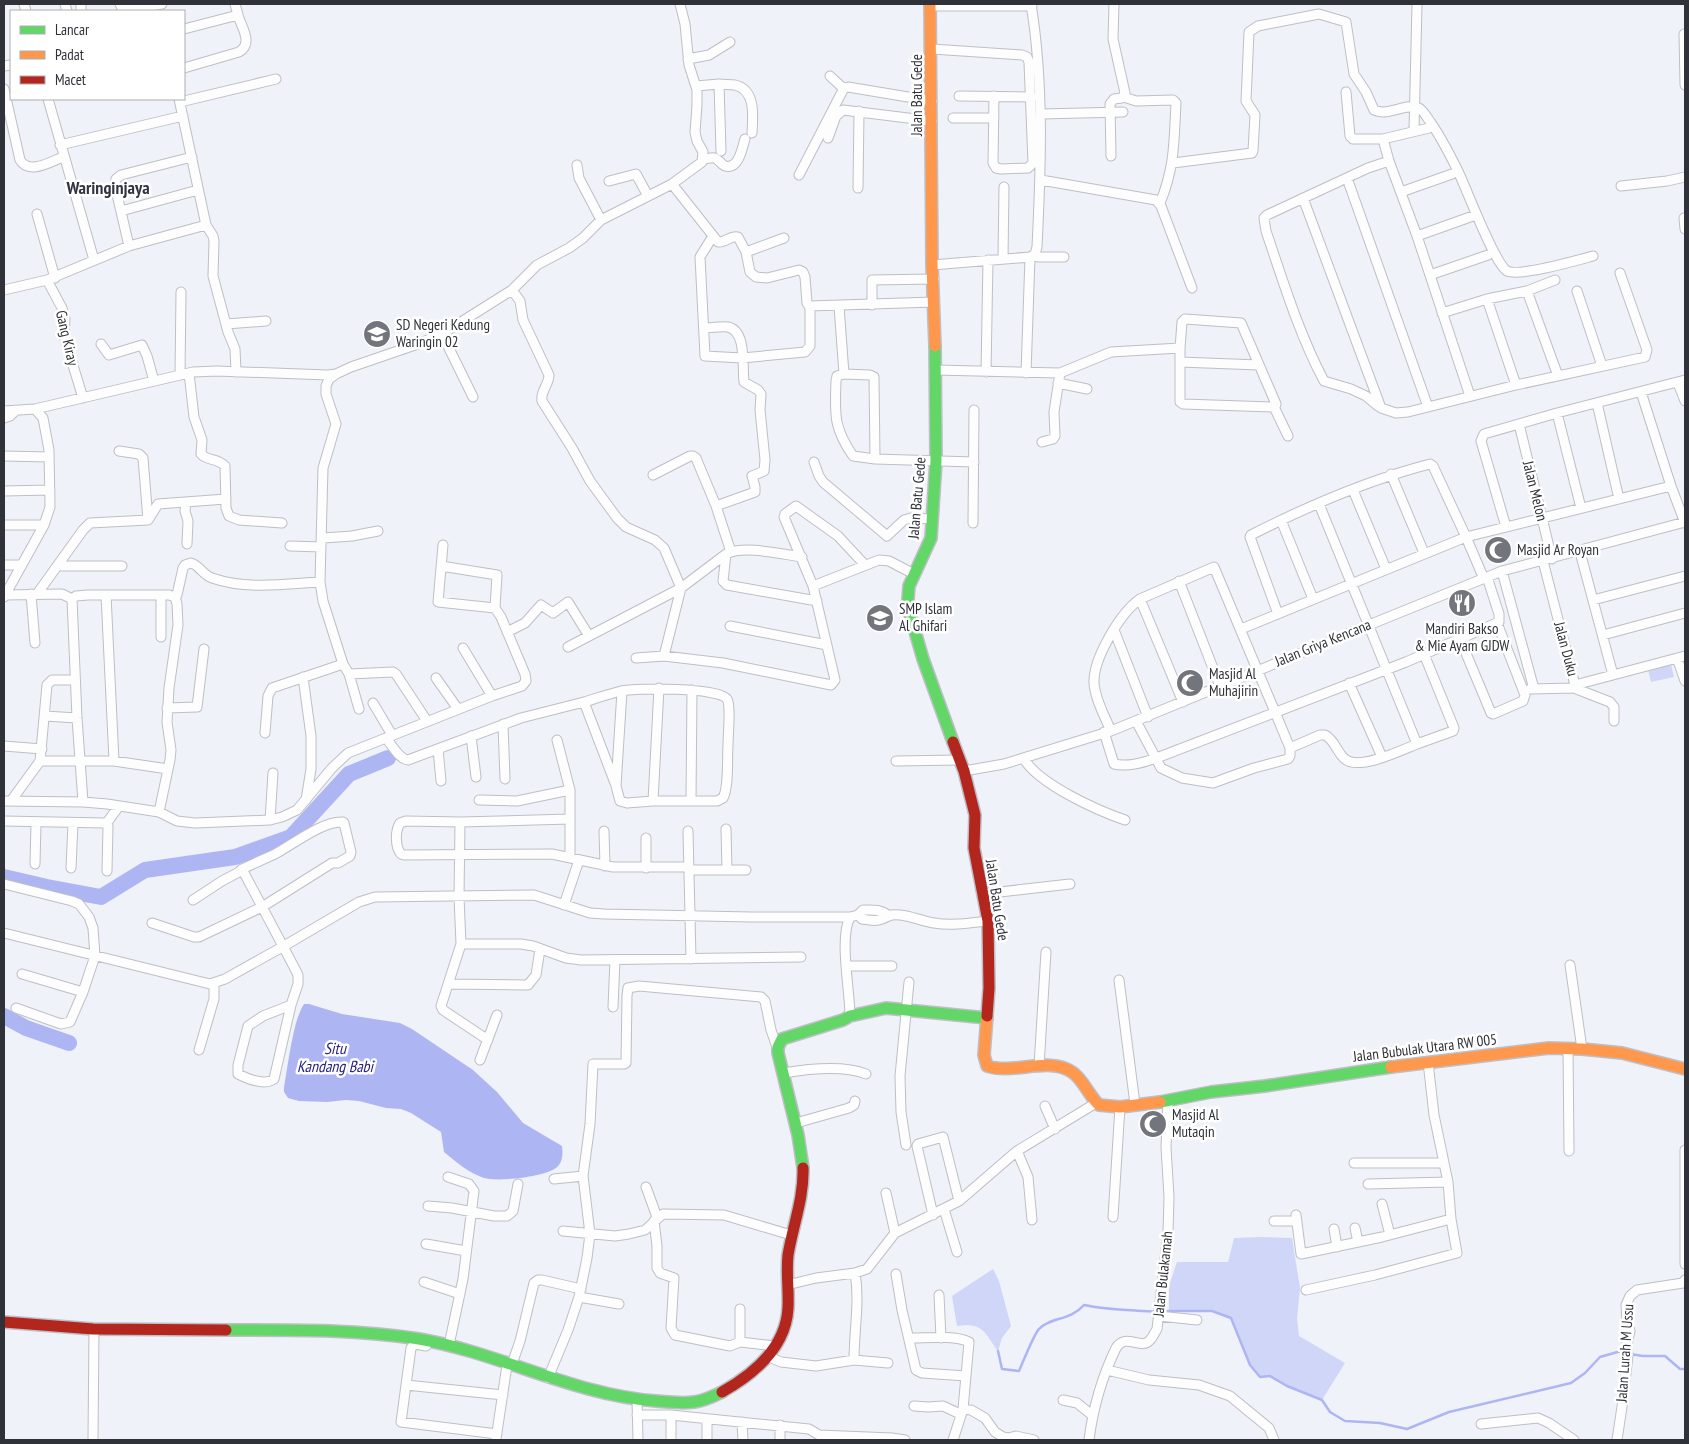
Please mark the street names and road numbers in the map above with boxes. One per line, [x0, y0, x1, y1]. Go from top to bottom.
street label: Jalan Batu Gede [907, 54, 926, 137]
street label: Gang Kiray [52, 308, 83, 368]
street label: Jalan Batu Gede [903, 456, 930, 541]
street label: Jalan Melon [1519, 458, 1552, 523]
street label: Jalan Griya Kencana [1271, 615, 1374, 671]
street label: Jalan Duku [1550, 619, 1583, 678]
street label: Jalan Batu Gede [982, 857, 1013, 942]
street label: Jalan Bubulak Utara RW 005 [1351, 1029, 1498, 1066]
street label: Jalan Bulakamah [1148, 1230, 1176, 1319]
street label: Jalan Lurah M Ussu [1612, 1303, 1637, 1404]

